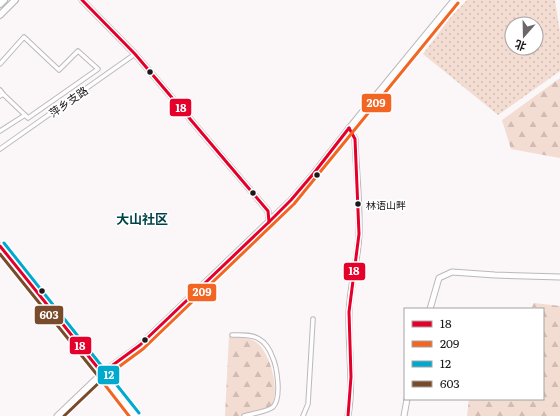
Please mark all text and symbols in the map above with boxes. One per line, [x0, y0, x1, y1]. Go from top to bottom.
north arrow [504, 16, 544, 56]
text: 北 [512, 37, 528, 56]
unlabelled marker [145, 67, 155, 77]
street label: 萍乡支路 [45, 82, 91, 120]
line badge: 209 [361, 93, 392, 113]
text: 209 [366, 94, 386, 110]
line badge: 18 [169, 98, 192, 117]
text: 18 [175, 99, 187, 115]
unlabelled marker [312, 170, 322, 180]
unlabelled marker [248, 188, 258, 198]
place label: 林语山畔 [366, 197, 406, 212]
marker: 林语山畔 [353, 199, 363, 209]
district label: 大山社区 [116, 209, 168, 228]
line badge: 18 [343, 262, 366, 281]
text: 18 [348, 262, 360, 278]
line badge: 209 [187, 283, 217, 302]
text: 209 [192, 283, 212, 299]
unlabelled marker [37, 286, 47, 296]
line badge: 603 [34, 305, 64, 325]
text: 603 [39, 306, 59, 322]
legend [404, 308, 544, 400]
text: 18 [440, 314, 452, 332]
text: 209 [440, 334, 459, 352]
unlabelled marker [140, 335, 150, 345]
line badge: 18 [69, 336, 92, 355]
text: 18 [74, 337, 86, 353]
text: 12 [440, 354, 451, 372]
line badge: 12 [97, 365, 120, 385]
text: 12 [104, 366, 114, 382]
text: 603 [440, 374, 460, 392]

